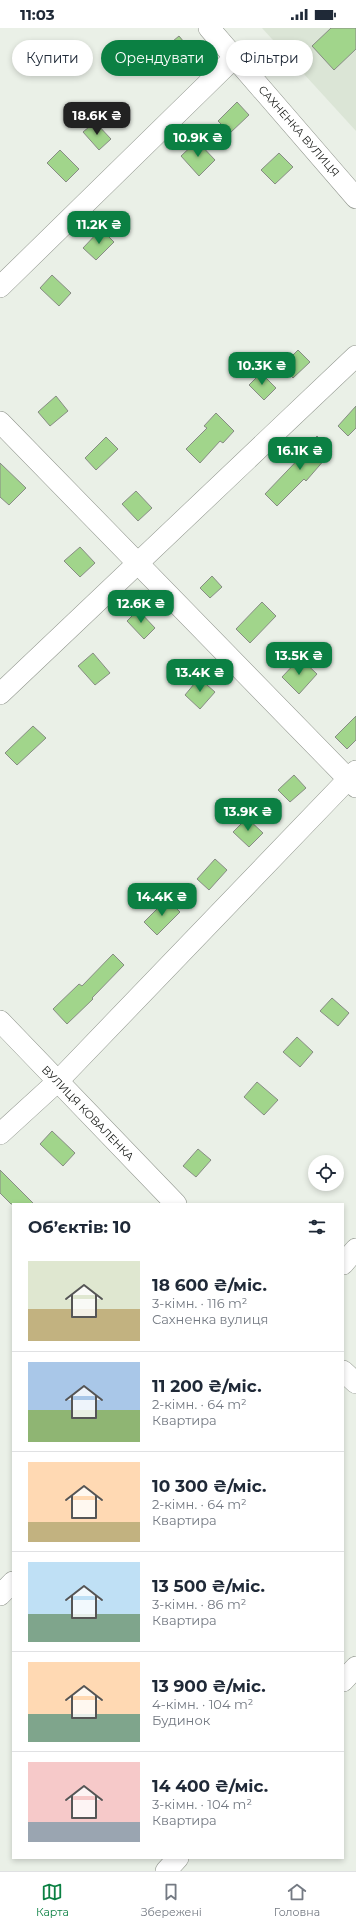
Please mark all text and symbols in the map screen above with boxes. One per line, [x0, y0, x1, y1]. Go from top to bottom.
text: 11:03 [20, 5, 55, 24]
chip: Купити [12, 40, 93, 76]
chip: Орендувати [101, 40, 218, 76]
chip: Фільтри [226, 40, 313, 76]
street label: САХНЕНКА ВУЛИЦЯ [256, 82, 342, 180]
pin: 18.6K ₴ [60, 102, 134, 136]
text: 18.6K ₴ [72, 107, 122, 123]
pin: 10.9K ₴ [161, 124, 235, 158]
text: 10.9K ₴ [173, 129, 223, 145]
pin: 11.2K ₴ [62, 211, 136, 245]
text: 11.2K ₴ [76, 216, 122, 232]
pin: 10.3K ₴ [225, 352, 299, 386]
text: 10.3K ₴ [237, 357, 287, 373]
pin: 16.1K ₴ [263, 437, 337, 471]
text: 16.1K ₴ [277, 442, 323, 458]
pin: 12.6K ₴ [104, 590, 178, 624]
text: 12.6K ₴ [117, 595, 165, 611]
pin: 13.5K ₴ [262, 642, 336, 676]
text: 13.5K ₴ [275, 647, 323, 663]
pin: 13.4K ₴ [163, 659, 237, 693]
text: 13.4K ₴ [175, 664, 225, 680]
pin: 13.9K ₴ [211, 798, 285, 832]
text: 13.9K ₴ [224, 803, 272, 819]
pin: 14.4K ₴ [125, 883, 199, 917]
text: 14.4K ₴ [137, 888, 187, 904]
street label: ВУЛИЦЯ КОВАЛЕНКА [39, 1063, 138, 1164]
map controls [308, 1155, 344, 1191]
button: locate [308, 1155, 344, 1191]
icon: filters [306, 1216, 328, 1238]
text: Об’єктів: 10 [28, 1217, 131, 1237]
text: 18 600 ₴/міс. [152, 1275, 267, 1295]
icon: home [60, 1277, 108, 1325]
text: 3-кімн. · 116 m² [152, 1295, 247, 1311]
text: Сахненка вулиця [152, 1311, 268, 1327]
text: 11 200 ₴/міс. [152, 1376, 262, 1396]
icon: home [60, 1378, 108, 1426]
text: 2-кімн. · 64 m² [152, 1396, 247, 1412]
text: Квартира [152, 1412, 217, 1428]
text: 10 300 ₴/міс. [152, 1476, 267, 1496]
icon: home [60, 1478, 108, 1526]
text: 2-кімн. · 64 m² [152, 1496, 247, 1512]
text: Квартира [152, 1512, 217, 1528]
text: 13 500 ₴/міс. [152, 1576, 265, 1596]
icon: home [60, 1578, 108, 1626]
text: 3-кімн. · 86 m² [152, 1596, 246, 1612]
text: Квартира [152, 1612, 217, 1628]
text: 13 900 ₴/міс. [152, 1676, 266, 1696]
icon: home [60, 1678, 108, 1726]
text: 4-кімн. · 104 m² [152, 1696, 253, 1712]
text: Будинок [152, 1712, 210, 1728]
text: 14 400 ₴/міс. [152, 1776, 268, 1796]
icon: home [60, 1778, 108, 1826]
text: 3-кімн. · 104 m² [152, 1796, 252, 1812]
text: Квартира [152, 1812, 217, 1828]
tab: Карта [36, 1881, 69, 1919]
tab: Збережені [141, 1881, 202, 1919]
tab: Головна [274, 1881, 320, 1919]

